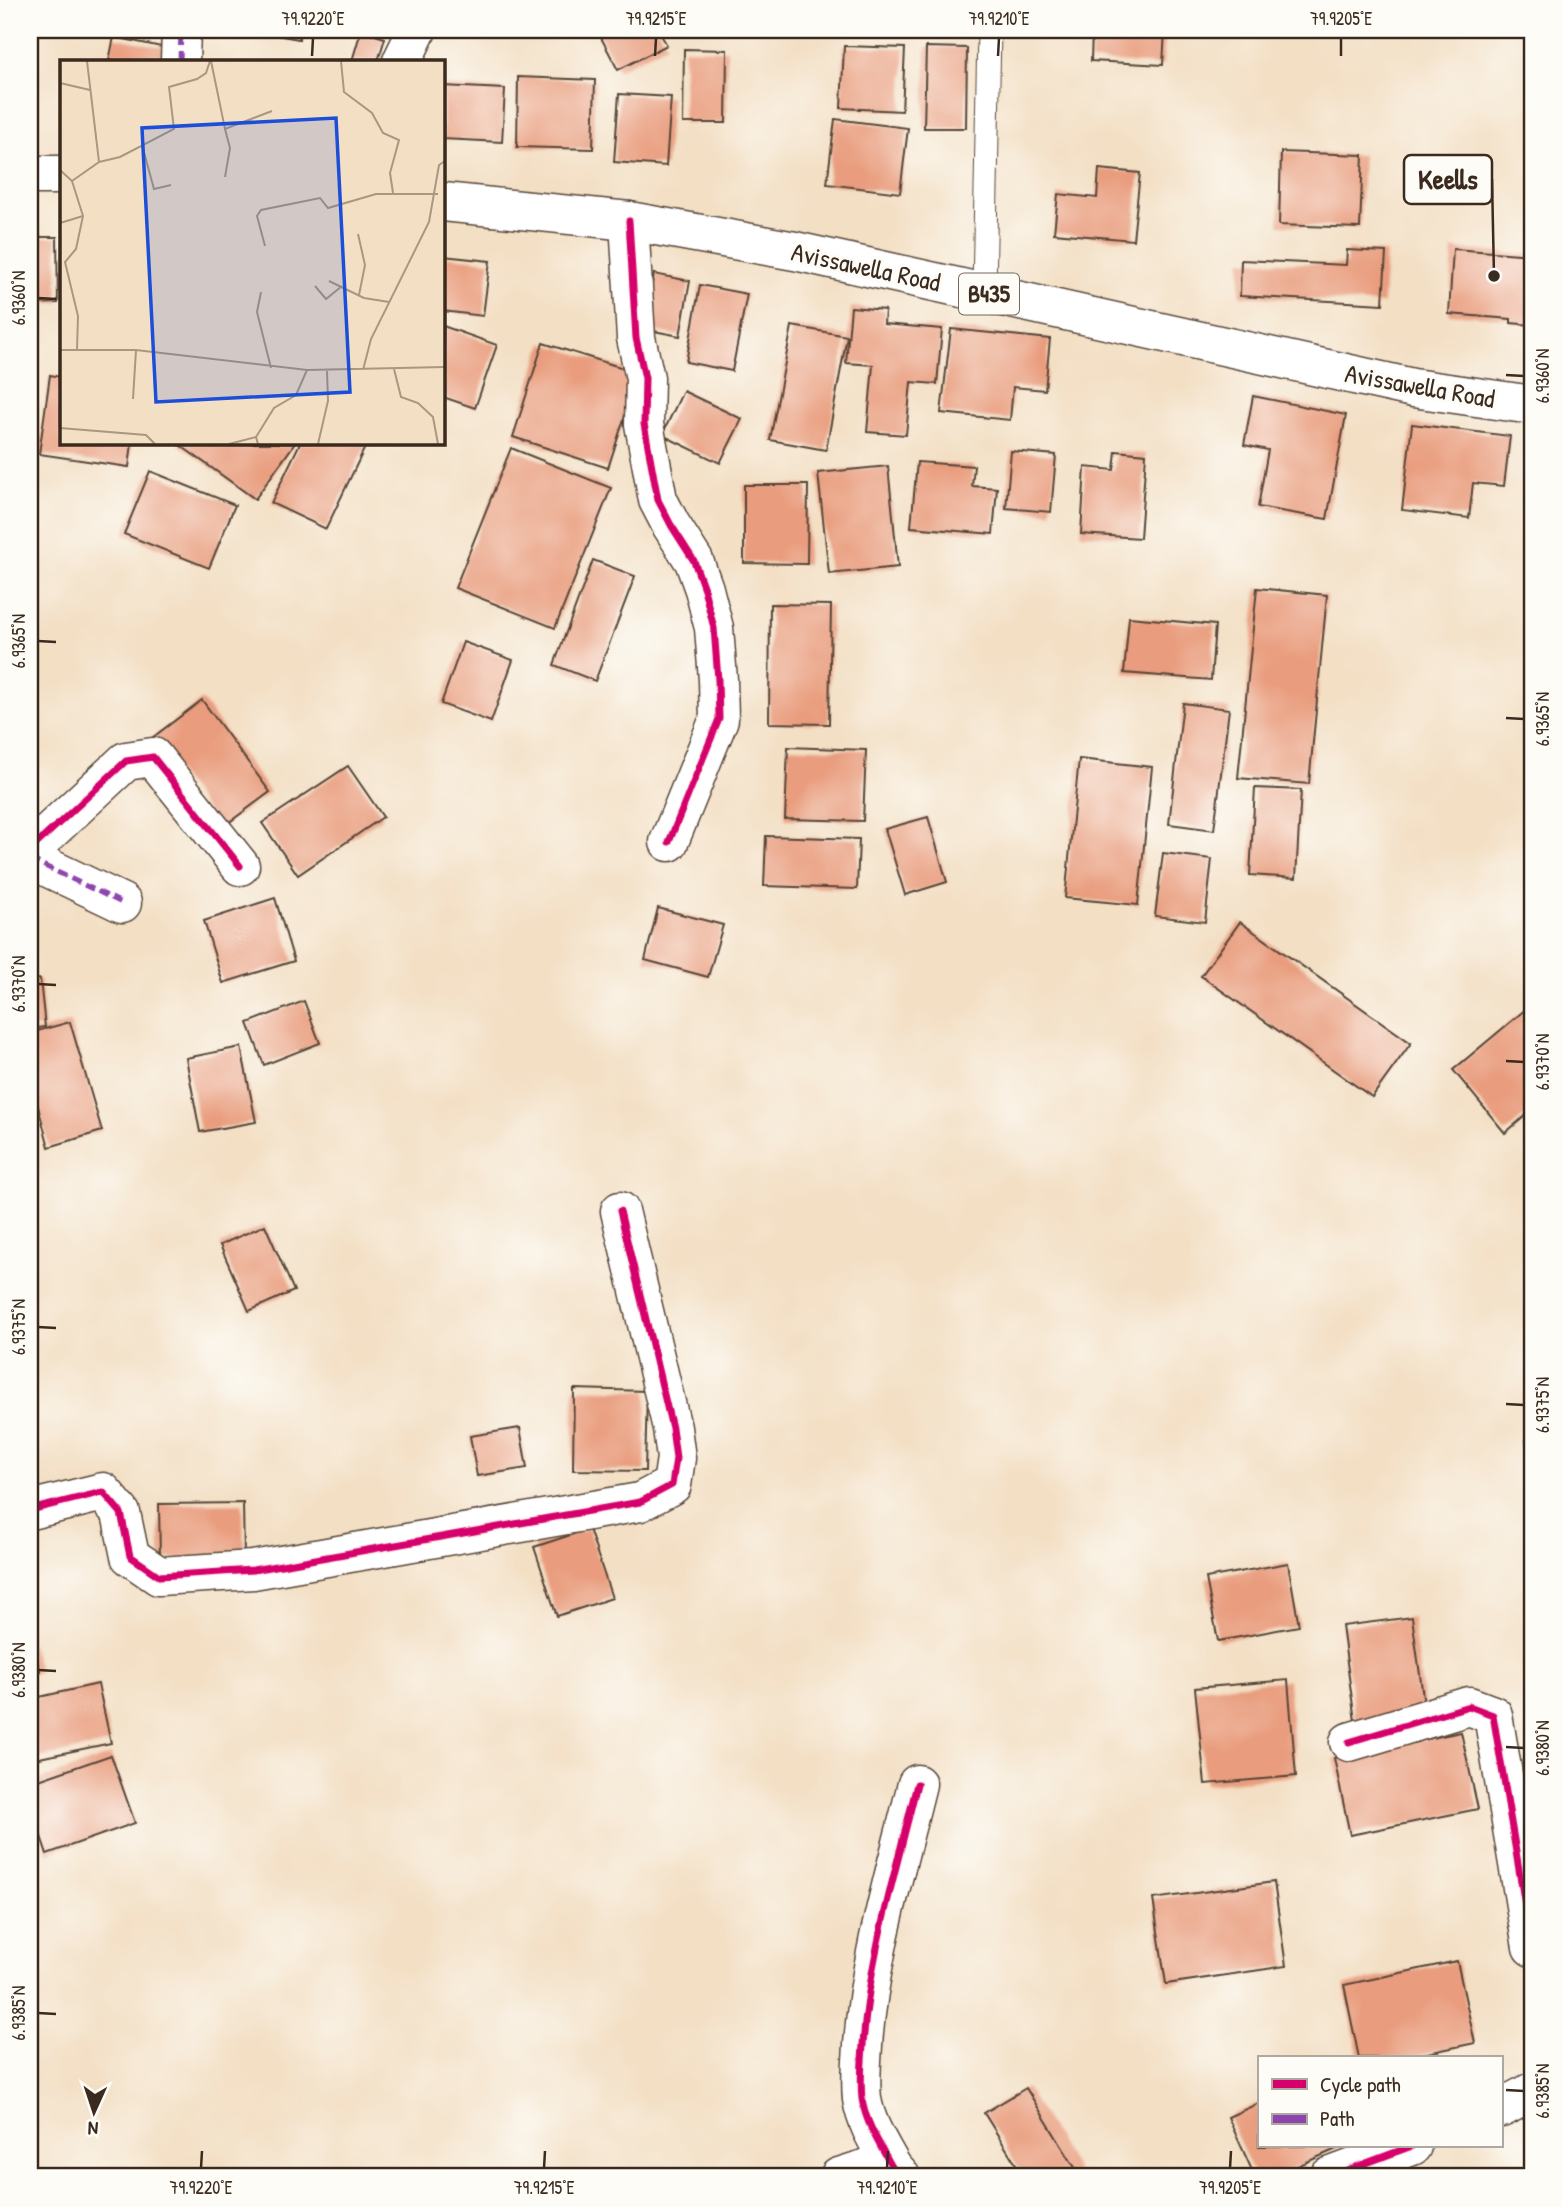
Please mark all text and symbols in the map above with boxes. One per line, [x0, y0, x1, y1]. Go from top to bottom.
text: 79.9220°E [281, 6, 345, 31]
text: 79.9215°E [626, 6, 686, 31]
text: 79.9210°E [968, 6, 1030, 31]
text: 79.9205°E [1310, 6, 1372, 31]
inset map [60, 60, 444, 444]
callout: Keells [1404, 155, 1492, 204]
text: Keells [1418, 160, 1478, 198]
street label: Avissawella Road [788, 234, 944, 299]
text: 6.9360°N [6, 271, 31, 325]
road number: B435 [959, 274, 1019, 314]
text: 6.9360°N [1530, 349, 1555, 403]
street label: Avissawella Road [1342, 355, 1498, 416]
text: 6.9365°N [6, 614, 31, 668]
text: 6.9365°N [1530, 692, 1555, 746]
text: 6.9370°N [6, 956, 31, 1012]
text: 6.9370°N [1530, 1034, 1555, 1090]
text: 6.9375°N [6, 1299, 31, 1355]
text: 6.9375°N [1530, 1377, 1555, 1433]
text: 6.9380°N [6, 1642, 31, 1698]
text: 6.9380°N [1530, 1720, 1555, 1776]
text: 6.9385°N [6, 1986, 31, 2040]
legend [1258, 2056, 1502, 2148]
text: 6.9385°N [1530, 2064, 1555, 2118]
text: Cycle path [1320, 2070, 1401, 2099]
north arrow [60, 2078, 130, 2148]
text: Path [1320, 2104, 1355, 2133]
text: N [87, 2116, 99, 2142]
text: 79.9220°E [169, 2175, 233, 2200]
text: 79.9215°E [514, 2175, 574, 2200]
text: 79.9210°E [856, 2175, 918, 2200]
text: 79.9205°E [1199, 2175, 1261, 2200]

